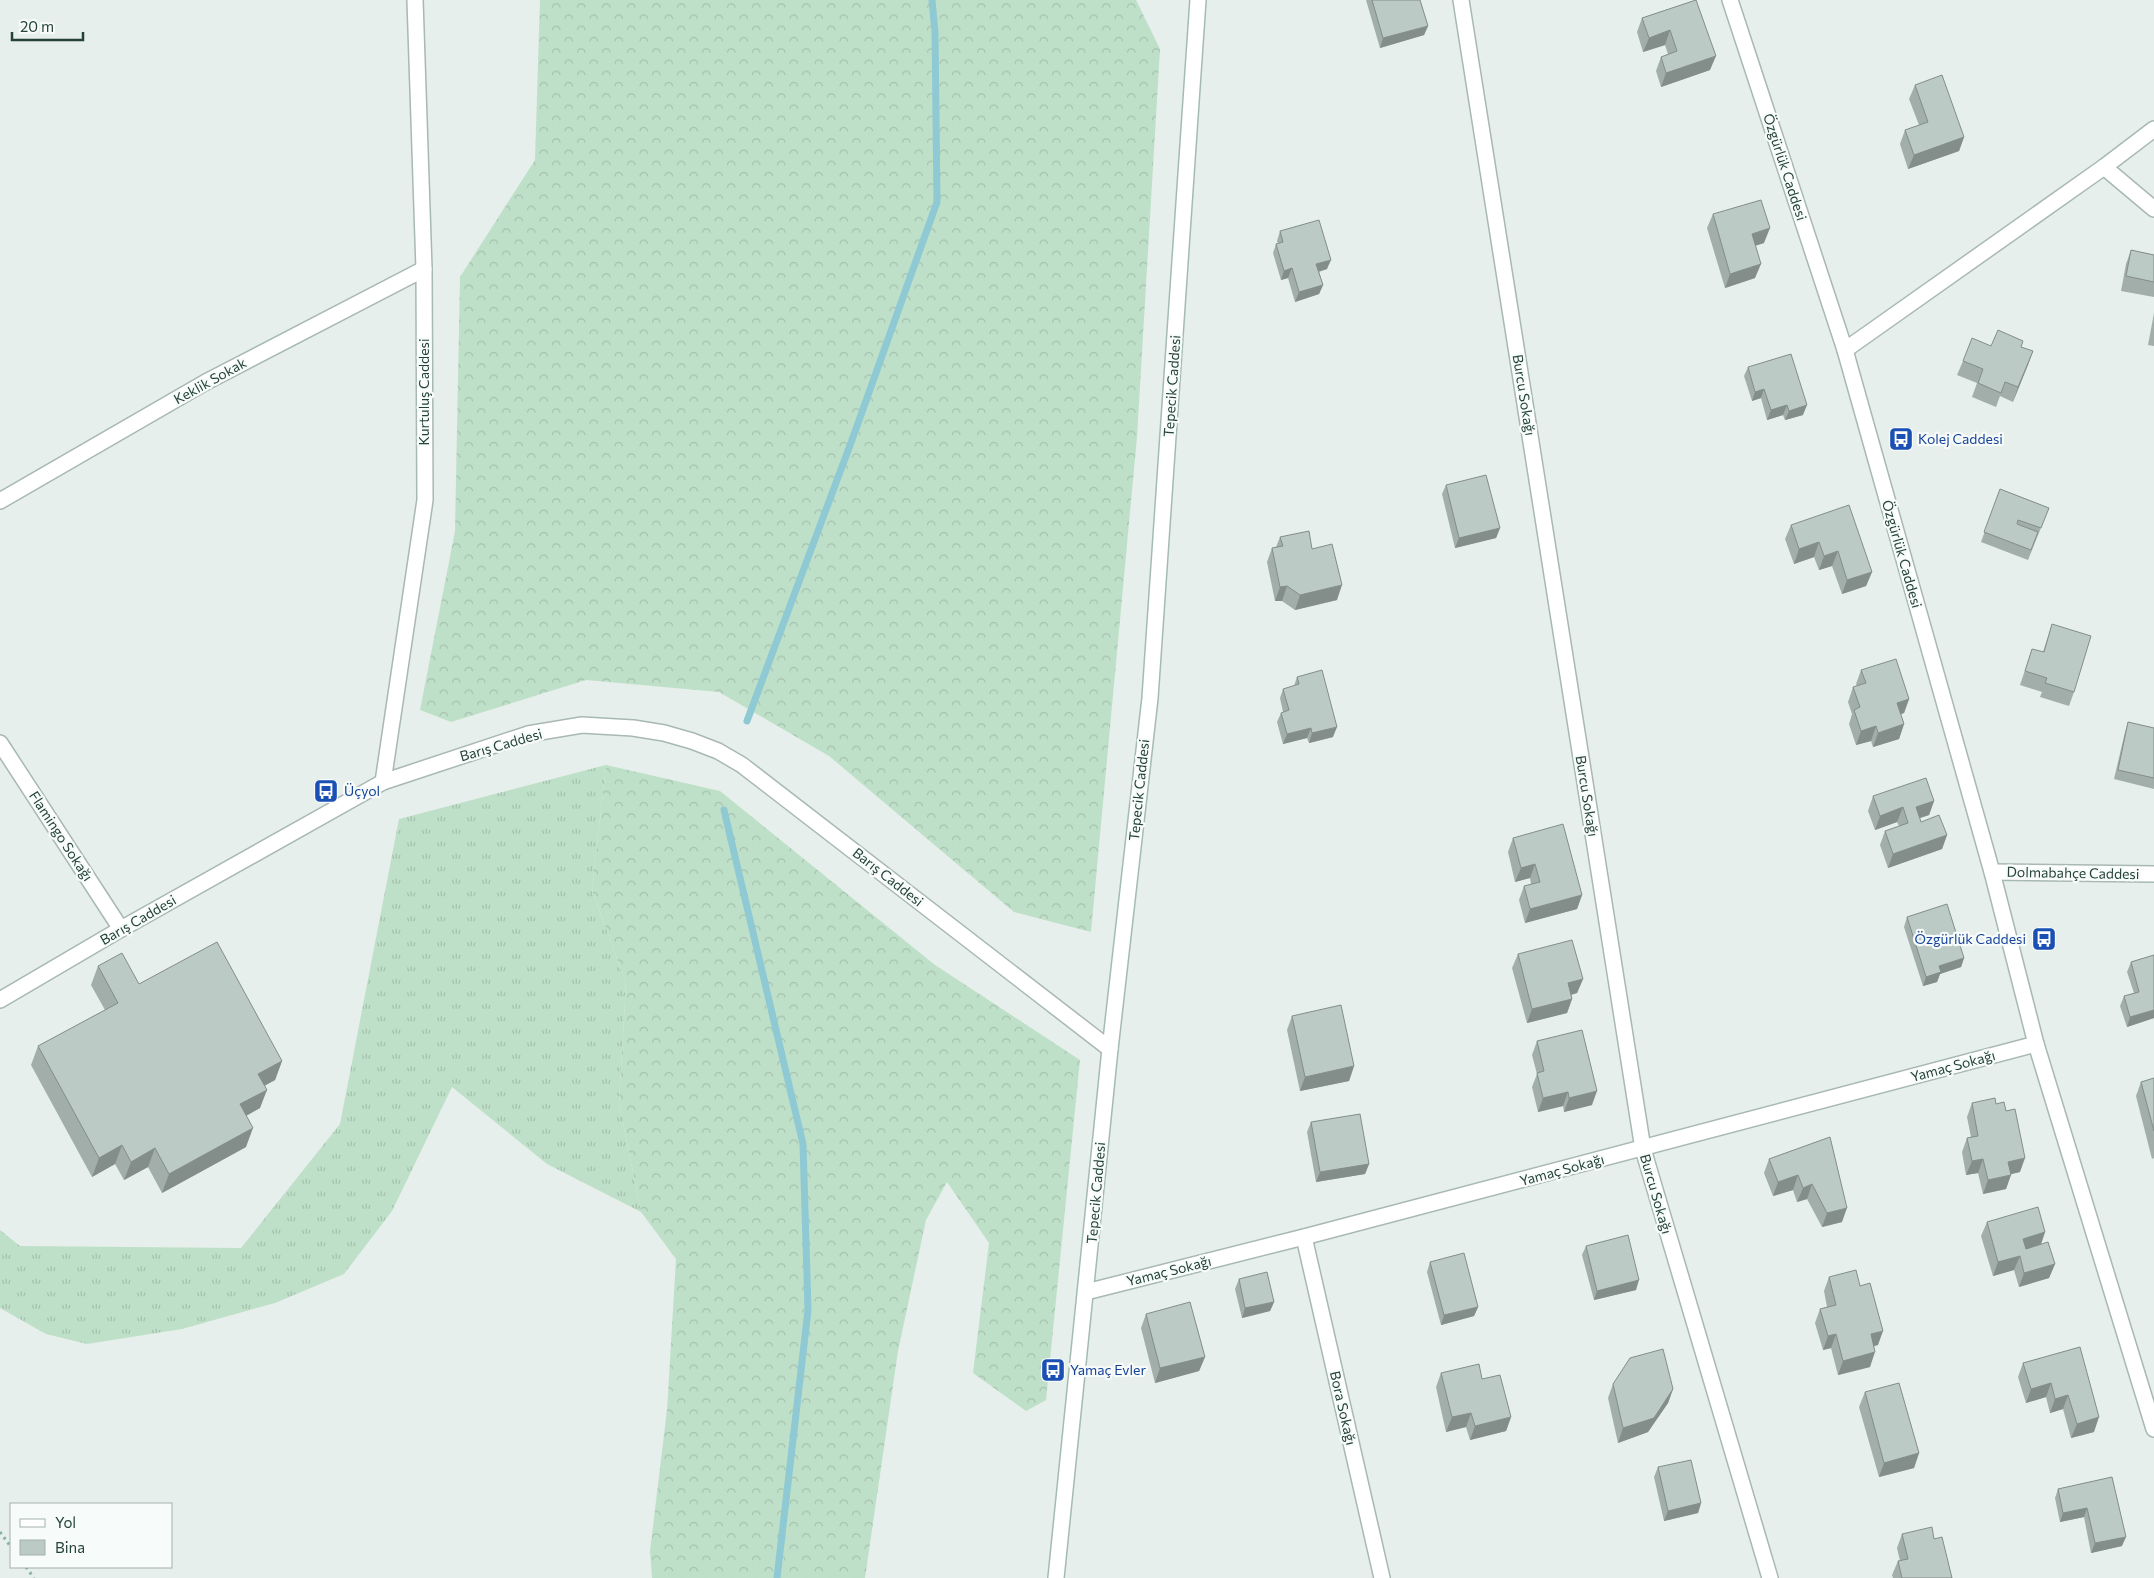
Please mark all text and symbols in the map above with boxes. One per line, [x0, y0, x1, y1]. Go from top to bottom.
scale bar [12, 10, 84, 42]
text: 20 m [20, 17, 54, 35]
street label: Özgürlük Caddesi [1760, 111, 1811, 222]
street label: Tepecik Caddesi [1159, 334, 1184, 438]
street label: Kurtuluş Caddesi [415, 338, 432, 446]
street label: Keklik Sokak [170, 353, 249, 407]
street label: Burcu Sokağı [1510, 353, 1539, 437]
bus stop icon: Kolej Caddesi [1888, 426, 1914, 452]
place label: Kolej Caddesi [1918, 430, 2003, 447]
street label: Özgürlük Caddesi [1879, 498, 1926, 610]
street label: Barış Caddesi [458, 725, 544, 764]
street label: Tepecik Caddesi [1125, 738, 1152, 842]
street label: Burcu Sokağı [1573, 754, 1602, 838]
bus stop icon: Üçyol [313, 778, 339, 804]
place label: Üçyol [344, 782, 380, 799]
street label: Flamingo Sokağı [26, 788, 97, 884]
street label: Barış Caddesi [850, 844, 927, 909]
street label: Dolmabahçe Caddesi [2006, 863, 2140, 882]
street label: Barış Caddesi [97, 891, 179, 948]
bus stop icon: Özgürlük Caddesi [2031, 926, 2057, 952]
place label: Özgürlük Caddesi [1915, 930, 2026, 947]
street label: Yamaç Sokağı [1909, 1046, 1997, 1085]
street label: Tepecik Caddesi [1083, 1141, 1108, 1245]
street label: Yamaç Sokağı [1518, 1150, 1606, 1189]
street label: Burcu Sokağı [1637, 1152, 1676, 1236]
street label: Yamaç Sokağı [1125, 1252, 1213, 1289]
bus stop icon: Yamaç Evler [1040, 1357, 1066, 1383]
place label: Yamaç Evler [1070, 1361, 1146, 1378]
street label: Bora Sokağı [1327, 1369, 1360, 1447]
legend [10, 1503, 172, 1568]
text: Yol [55, 1513, 76, 1531]
text: Bina [55, 1538, 85, 1556]

